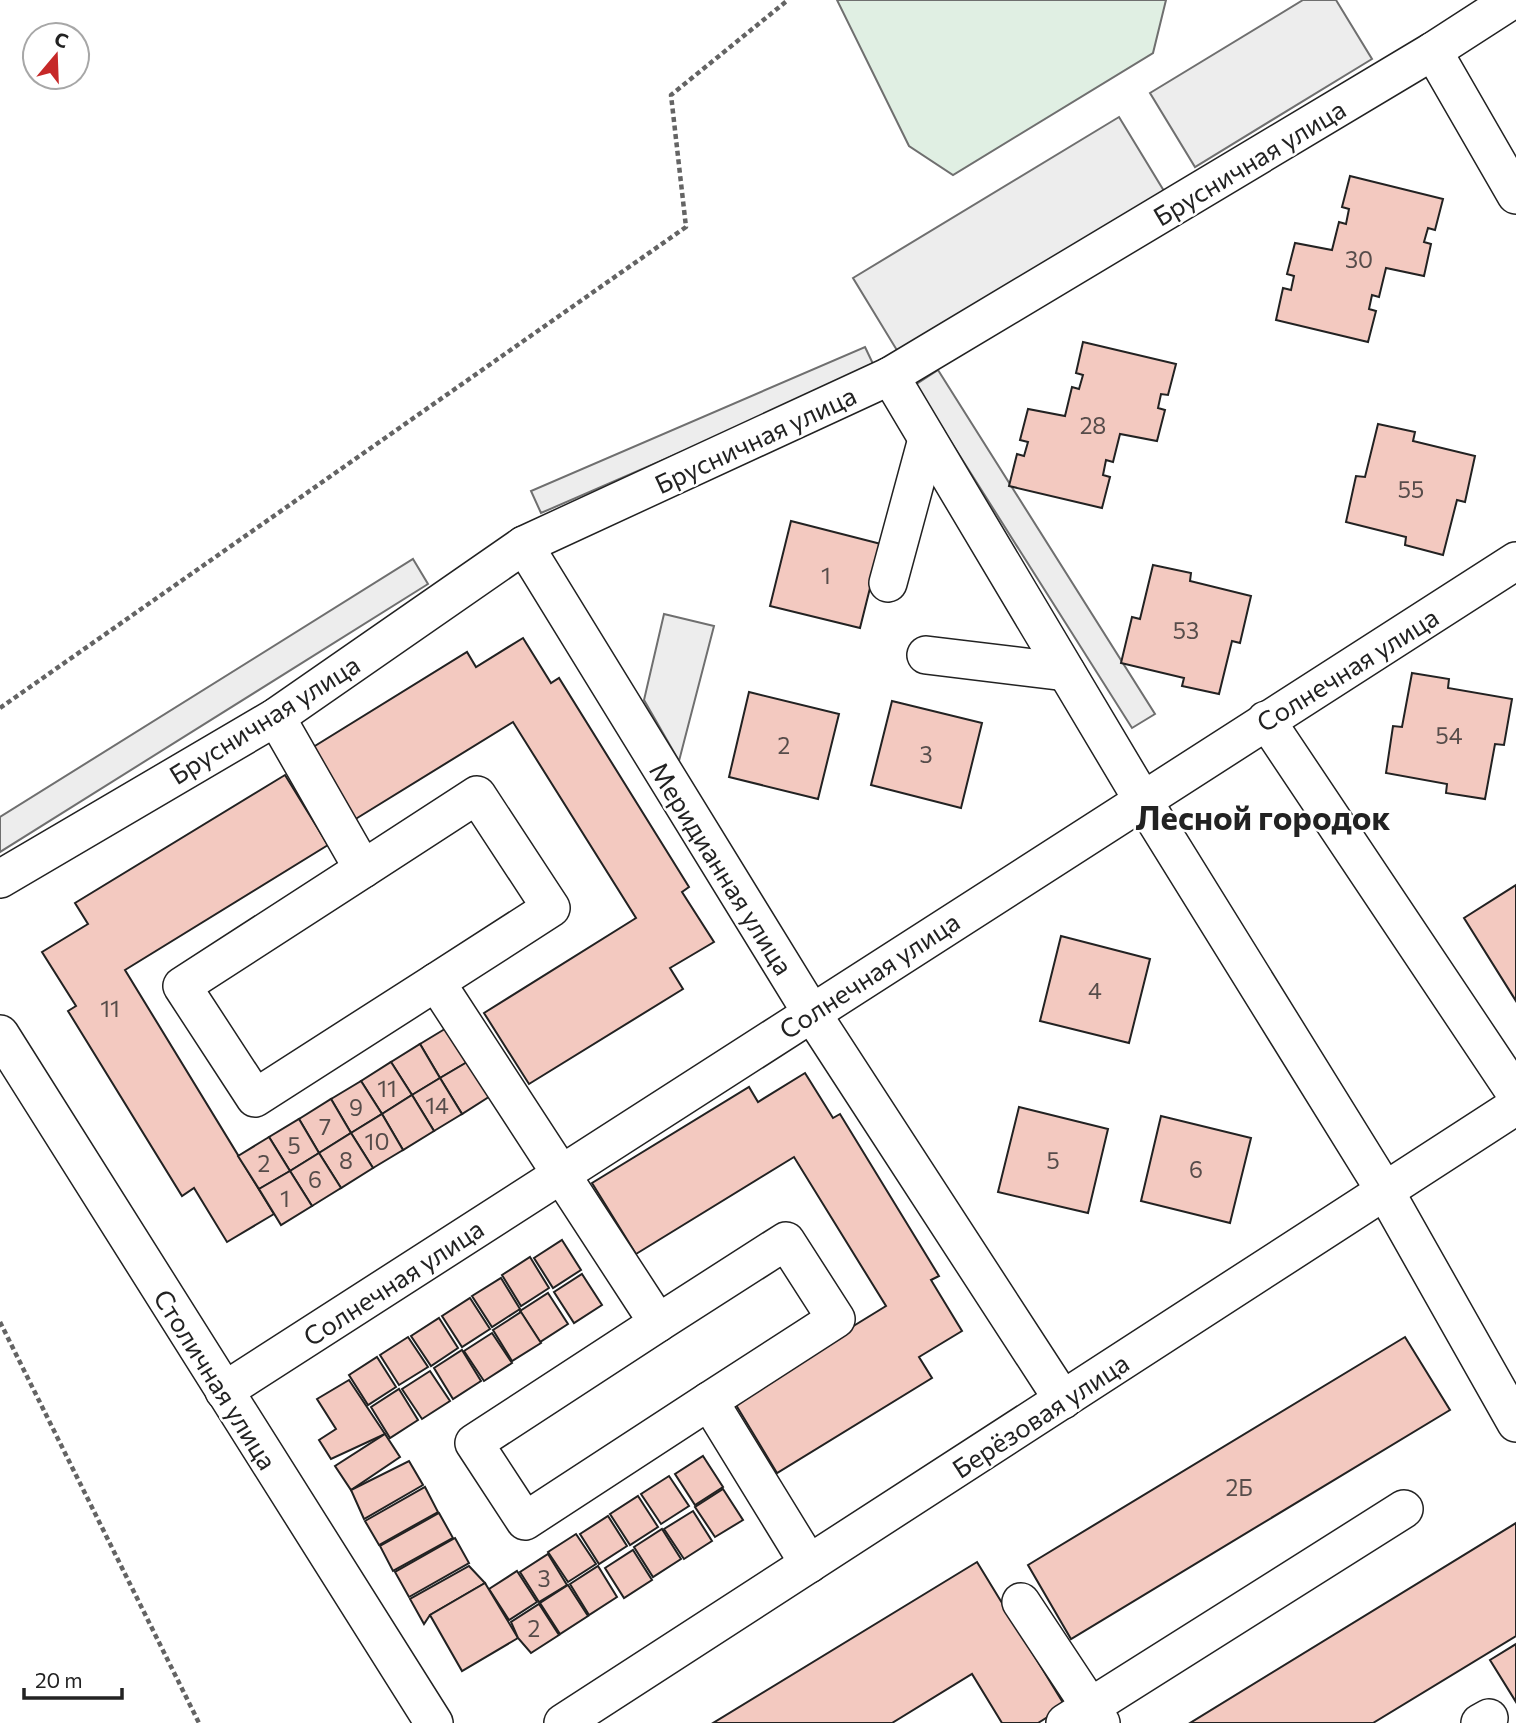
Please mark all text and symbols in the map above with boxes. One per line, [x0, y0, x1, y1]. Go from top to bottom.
north arrow [21, 21, 91, 91]
text: С [52, 26, 72, 52]
street label: Брусничная улица [1147, 92, 1351, 232]
house number: 30 [1345, 245, 1373, 273]
street label: Брусничная улица [649, 379, 861, 499]
house number: 28 [1080, 411, 1106, 439]
house number: 55 [1398, 475, 1424, 503]
house number: 1 [821, 561, 831, 589]
street label: Солнечная улица [1250, 601, 1444, 737]
house number: 53 [1173, 616, 1199, 644]
street label: Брусничная улица [163, 648, 365, 790]
house number: 54 [1435, 721, 1463, 749]
house number: 2 [778, 731, 790, 759]
house number: 3 [919, 740, 933, 768]
street label: Меридианная улица [644, 756, 800, 980]
district label: Лесной городок [1136, 796, 1391, 837]
street label: Солнечная улица [773, 905, 965, 1045]
house number: 4 [1088, 976, 1102, 1004]
house number: 11 [100, 994, 120, 1022]
house number: 11 [377, 1074, 397, 1102]
house number: 14 [425, 1091, 449, 1119]
house number: 9 [349, 1093, 363, 1121]
house number: 7 [319, 1112, 331, 1140]
house number: 10 [365, 1127, 389, 1155]
house number: 5 [287, 1131, 301, 1159]
house number: 8 [339, 1146, 353, 1174]
house number: 5 [1046, 1146, 1060, 1174]
house number: 2 [258, 1149, 270, 1177]
house number: 6 [1189, 1155, 1203, 1183]
house number: 6 [308, 1165, 322, 1193]
house number: 1 [280, 1184, 290, 1212]
street label: Солнечная улица [297, 1212, 489, 1352]
street label: Столичная улица [148, 1283, 284, 1475]
street label: Берёзовая улица [946, 1346, 1134, 1484]
house number: 2Б [1225, 1473, 1253, 1501]
house number: 3 [537, 1564, 551, 1592]
house number: 2 [528, 1614, 540, 1642]
scale bar [24, 1656, 122, 1700]
text: 20 m [35, 1667, 83, 1692]

